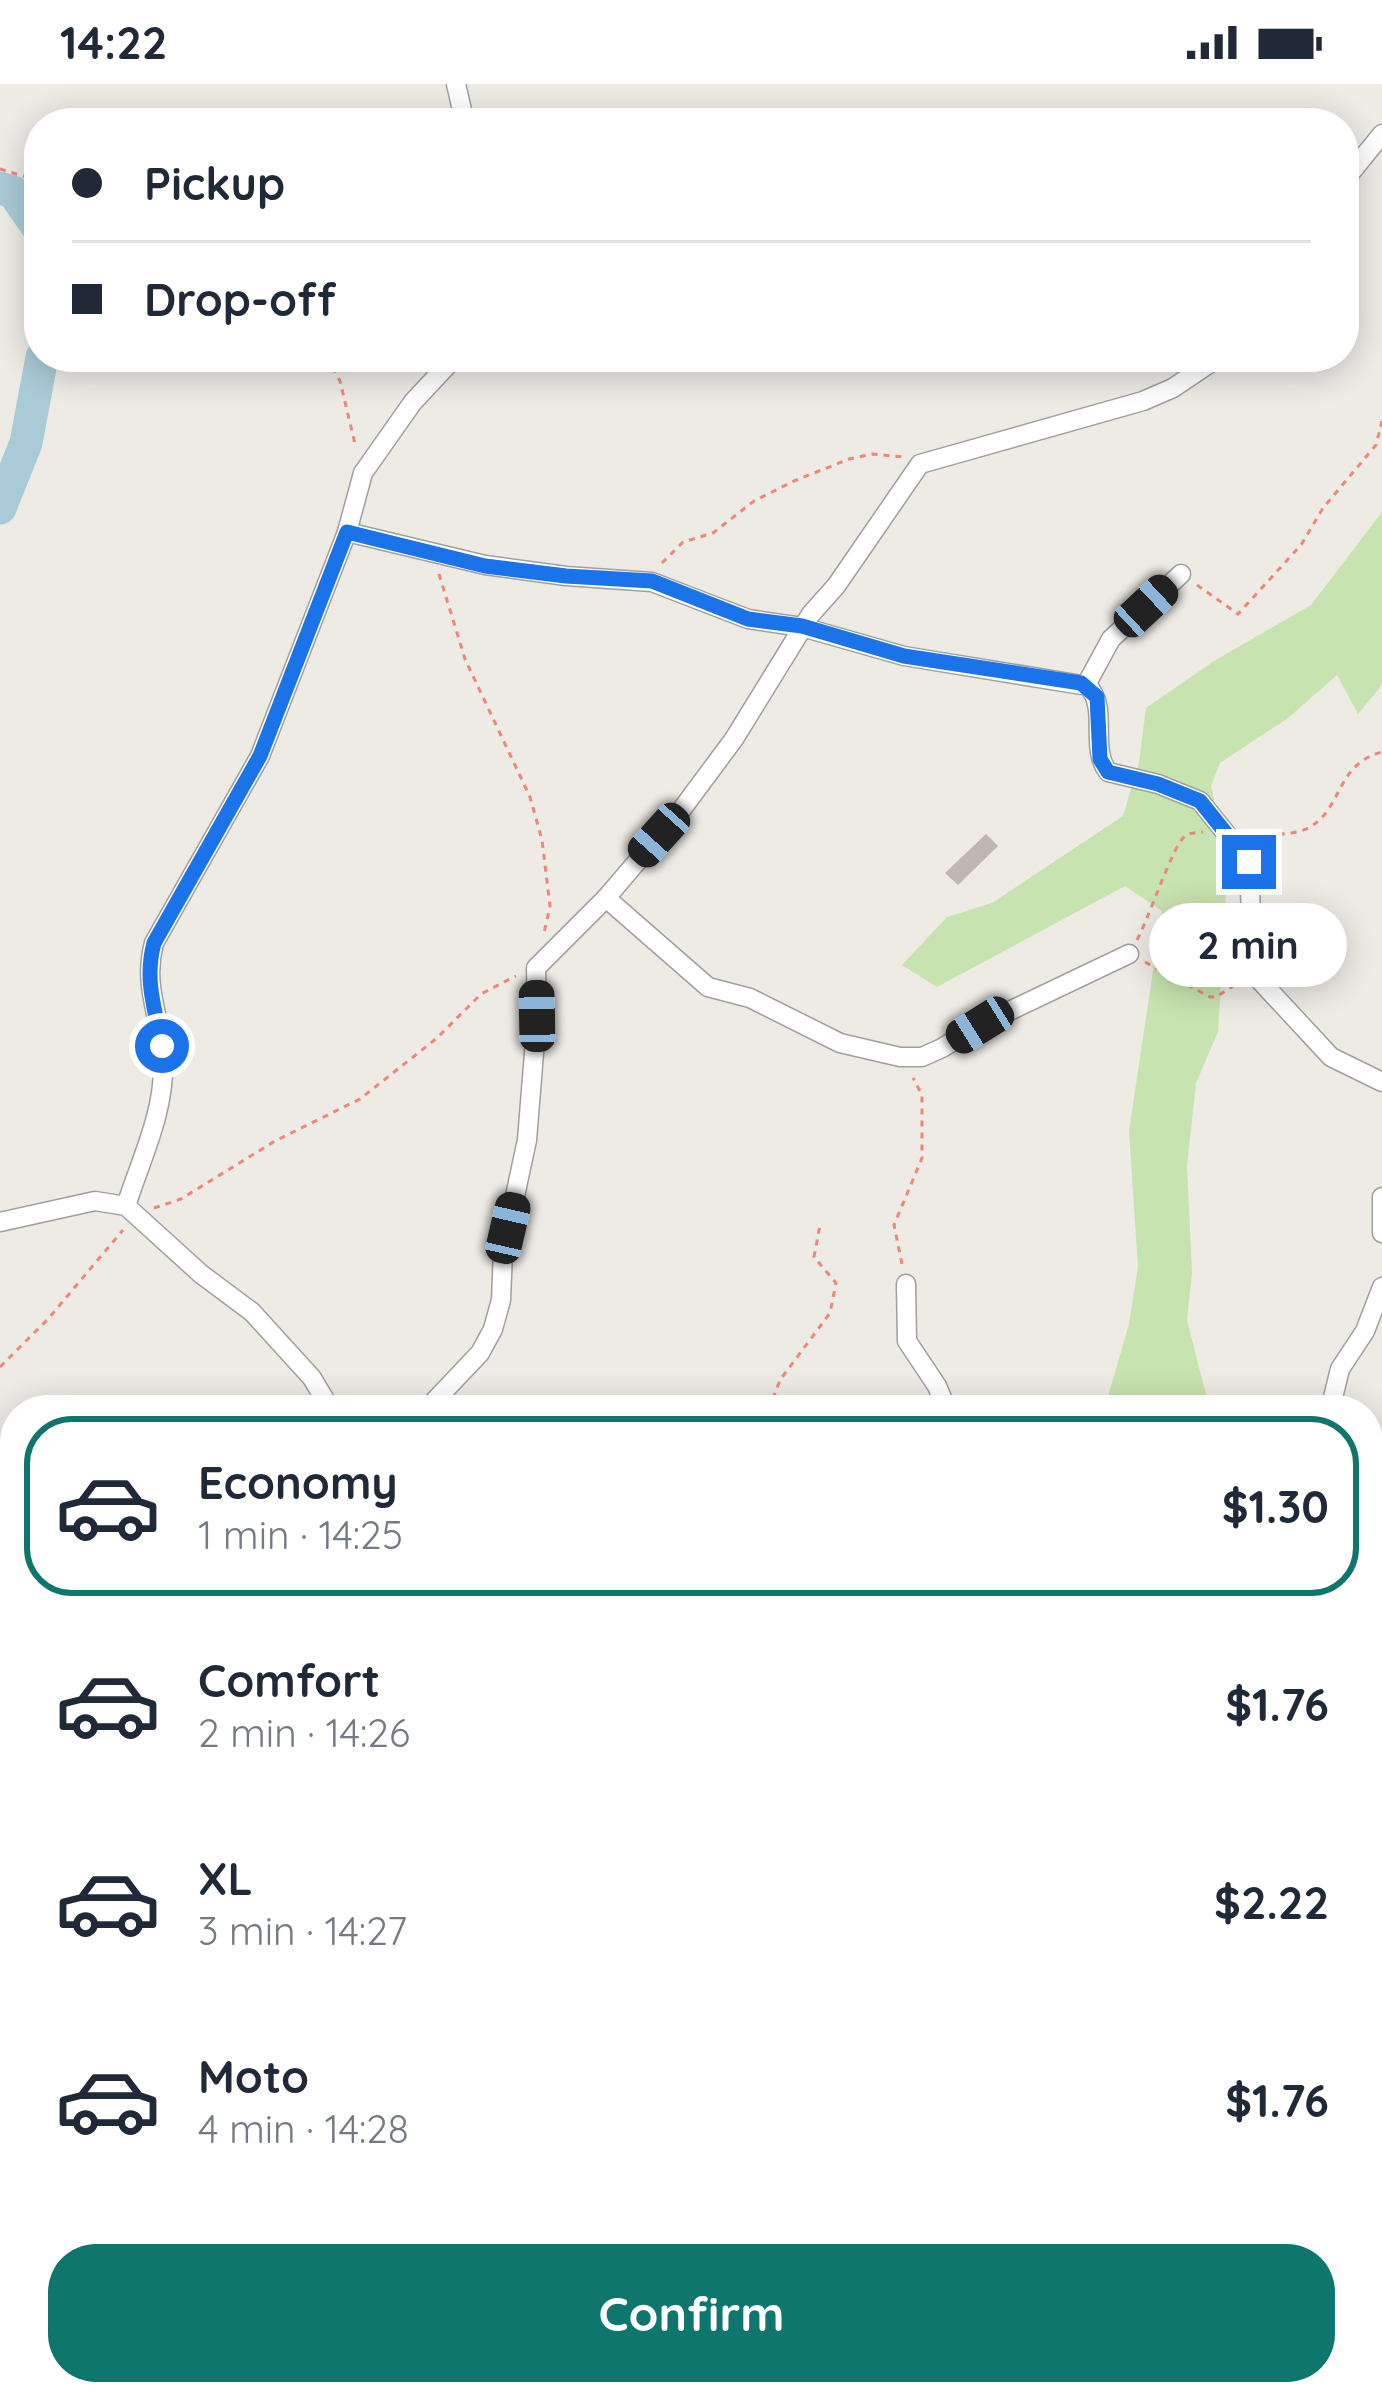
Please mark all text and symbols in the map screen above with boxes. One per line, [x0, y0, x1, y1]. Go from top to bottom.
text: 14:22 [60, 14, 167, 70]
text: Pickup [144, 155, 285, 211]
text: Drop-off [144, 271, 336, 327]
car [1107, 568, 1185, 644]
car [622, 796, 696, 874]
route end [1222, 835, 1276, 889]
callout: 2 min [1150, 904, 1348, 988]
text: 2 min [1197, 920, 1299, 969]
car [518, 980, 556, 1052]
car [940, 991, 1020, 1059]
route start [135, 1019, 189, 1073]
car [482, 1189, 534, 1267]
icon: car [54, 1452, 162, 1560]
text: Economy [198, 1454, 398, 1510]
text: $1.30 [1222, 1478, 1329, 1534]
text: 1 min · 14:25 [198, 1510, 403, 1559]
icon: car [54, 1650, 162, 1758]
text: Comfort [198, 1652, 380, 1708]
text: $1.76 [1225, 1676, 1329, 1732]
text: 2 min · 14:26 [198, 1708, 410, 1757]
icon: car [54, 1848, 162, 1956]
text: XL [198, 1850, 253, 1906]
text: $2.22 [1214, 1874, 1329, 1930]
text: 3 min · 14:27 [198, 1906, 407, 1955]
icon: car [54, 2046, 162, 2154]
text: Moto [198, 2048, 309, 2104]
text: $1.76 [1225, 2072, 1329, 2128]
text: 4 min · 14:28 [198, 2104, 409, 2153]
button: Confirm [48, 2244, 1335, 2382]

